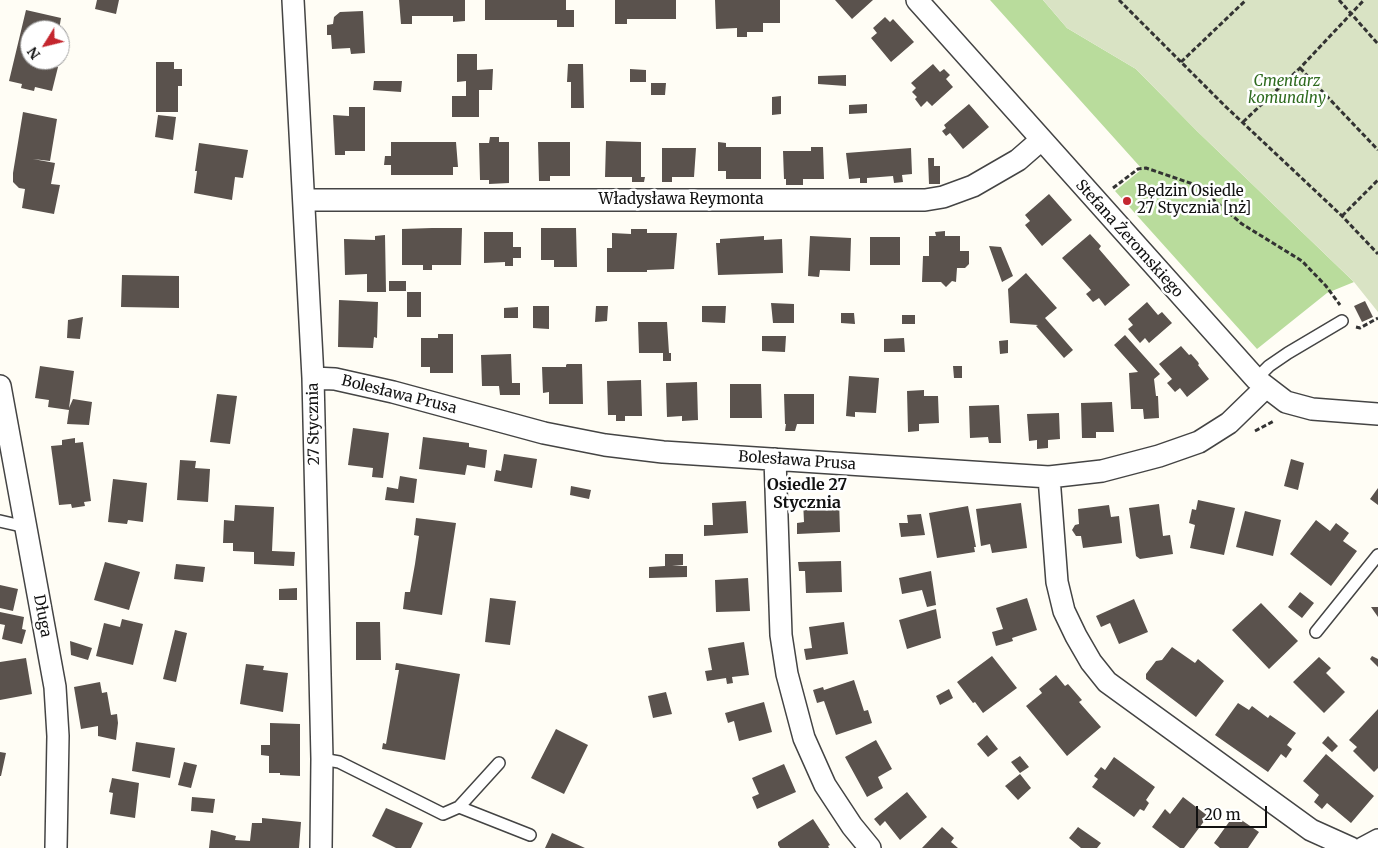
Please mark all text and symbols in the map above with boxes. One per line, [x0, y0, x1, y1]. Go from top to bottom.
north arrow [20, 20, 70, 70]
text: N [23, 43, 44, 63]
park label: Cmentarz komunalny [1248, 73, 1326, 108]
street label: Stefana Żeromskiego [1071, 176, 1187, 302]
place label: Będzin Osiedle 27 Stycznia [nż] [1137, 183, 1251, 218]
street label: Władysława Reymonta [598, 191, 764, 209]
marker: Będzin Osiedle 27 Stycznia [nż] [1121, 195, 1133, 207]
street label: Bolesława Prusa [340, 372, 458, 418]
street label: 27 Stycznia [304, 383, 324, 465]
street label: Bolesława Prusa [738, 448, 856, 474]
district label: Osiedle 27 Stycznia [767, 475, 847, 513]
street label: Długa [29, 593, 55, 639]
scale bar [1198, 796, 1269, 828]
text: 20 m [1204, 805, 1241, 824]

